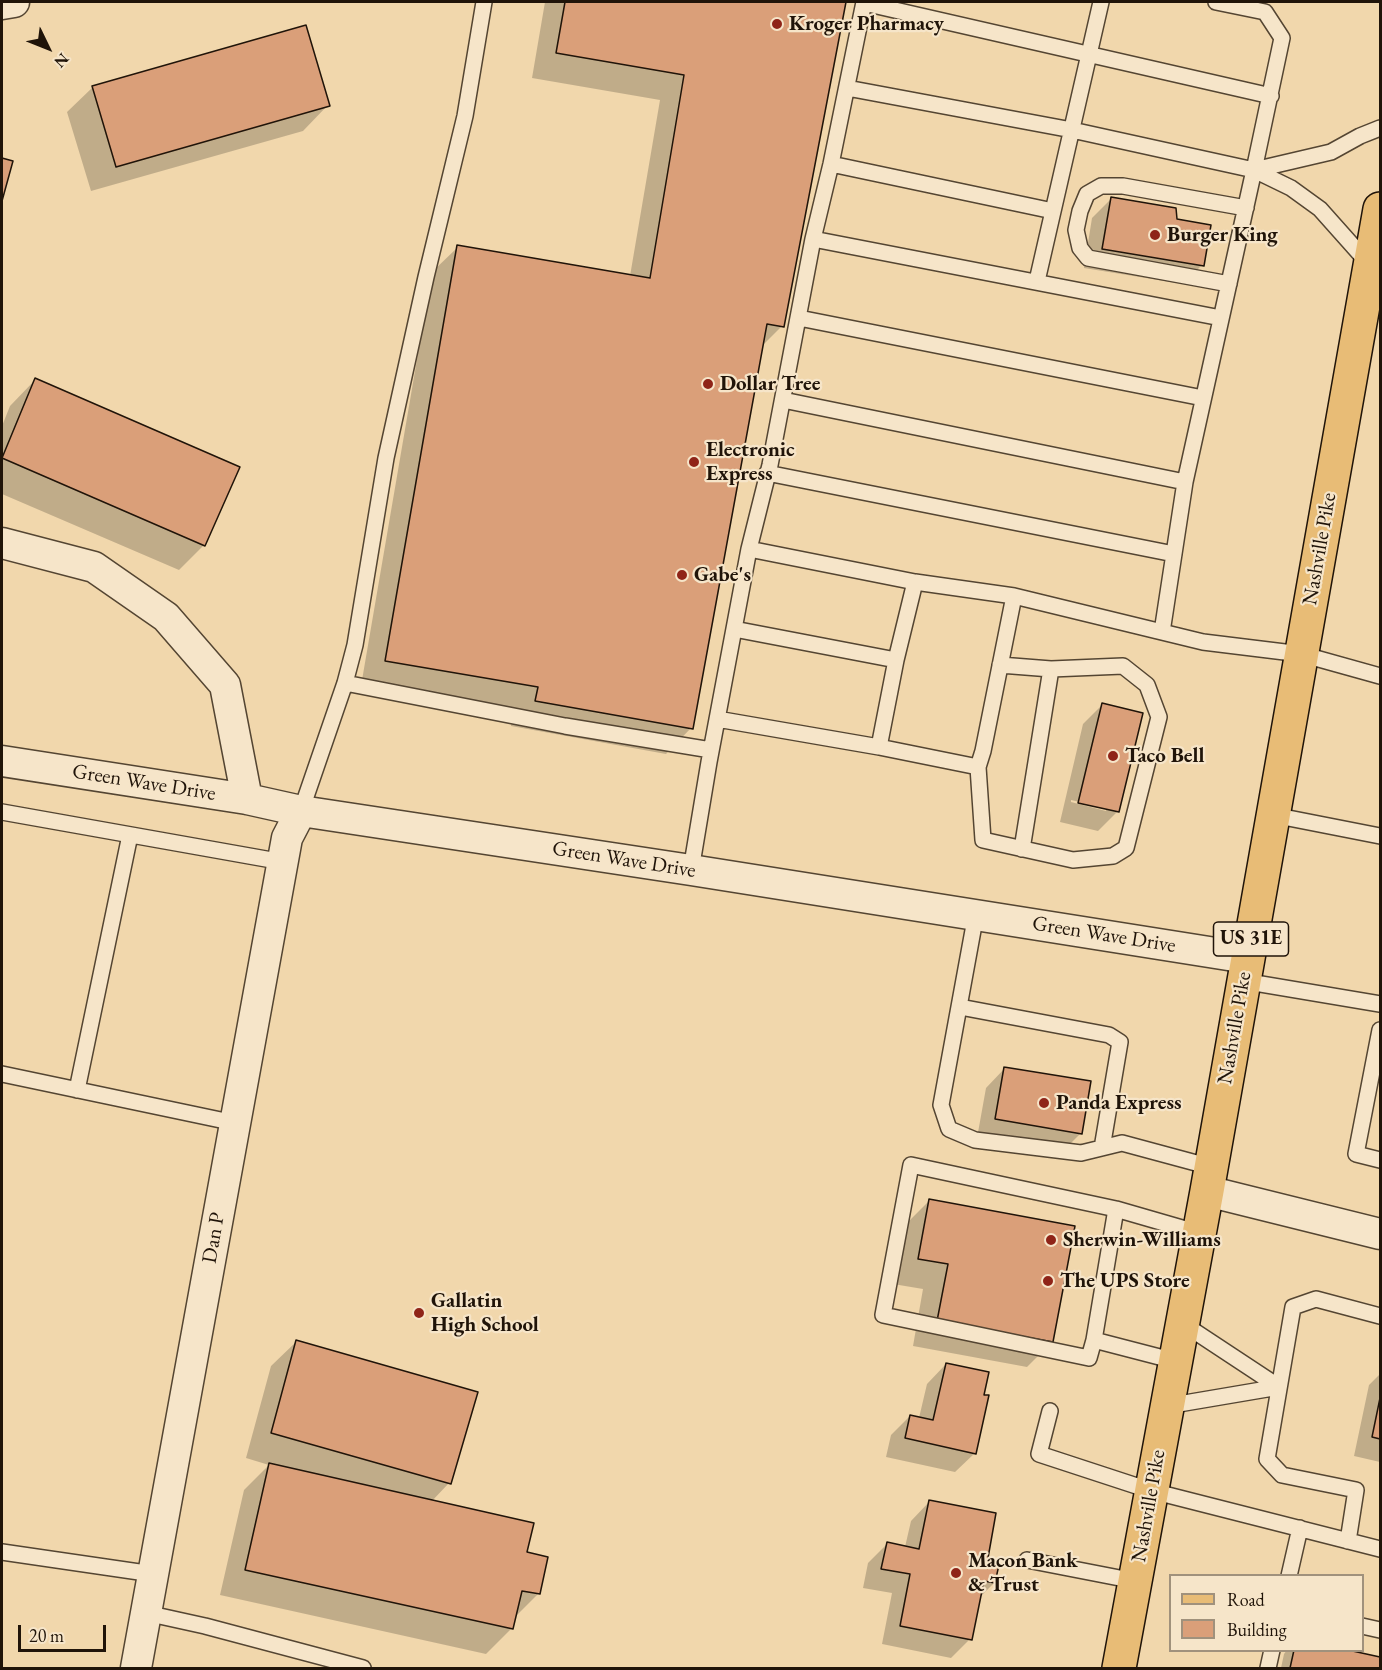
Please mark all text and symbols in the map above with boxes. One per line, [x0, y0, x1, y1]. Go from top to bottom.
place label: Kroger Pharmacy [789, 11, 944, 37]
marker: Kroger Pharmacy [770, 17, 784, 31]
north arrow [18, 18, 78, 78]
text: N [49, 49, 74, 73]
place label: Burger King [1167, 222, 1278, 248]
marker: Burger King [1148, 228, 1162, 242]
place label: Dollar Tree [720, 371, 820, 397]
marker: Dollar Tree [701, 377, 715, 391]
place label: Electronic Express [706, 437, 795, 487]
marker: Electronic Express [687, 455, 701, 469]
street label: Nashville Pike [1298, 491, 1342, 607]
place label: Gabe's [694, 562, 751, 588]
marker: Gabe's [675, 568, 689, 582]
place label: Taco Bell [1125, 743, 1205, 769]
marker: Taco Bell [1106, 749, 1120, 763]
street label: Green Wave Drive [71, 759, 217, 807]
street label: Green Wave Drive [551, 836, 697, 884]
street label: Green Wave Drive [1031, 911, 1177, 959]
road number: US 31E [1214, 922, 1288, 956]
street label: Nashville Pike [1213, 970, 1257, 1086]
place label: Panda Express [1056, 1090, 1182, 1116]
marker: Panda Express [1037, 1096, 1051, 1110]
street label: Dan P [197, 1211, 231, 1265]
place label: Sherwin-Williams [1063, 1227, 1221, 1253]
marker: Sherwin-Williams [1044, 1233, 1058, 1247]
place label: The UPS Store [1060, 1268, 1190, 1294]
marker: The UPS Store [1041, 1274, 1055, 1288]
place label: Gallatin High School [431, 1288, 539, 1338]
marker: Gallatin High School [412, 1306, 426, 1320]
street label: Nashville Pike [1127, 1448, 1171, 1564]
place label: Macon Bank & Trust [968, 1548, 1078, 1598]
marker: Macon Bank & Trust [949, 1566, 963, 1580]
legend [1169, 1574, 1364, 1652]
text: Road [1227, 1588, 1265, 1611]
scale bar [21, 1613, 110, 1651]
text: Building [1227, 1618, 1287, 1641]
text: 20 m [29, 1624, 64, 1647]

